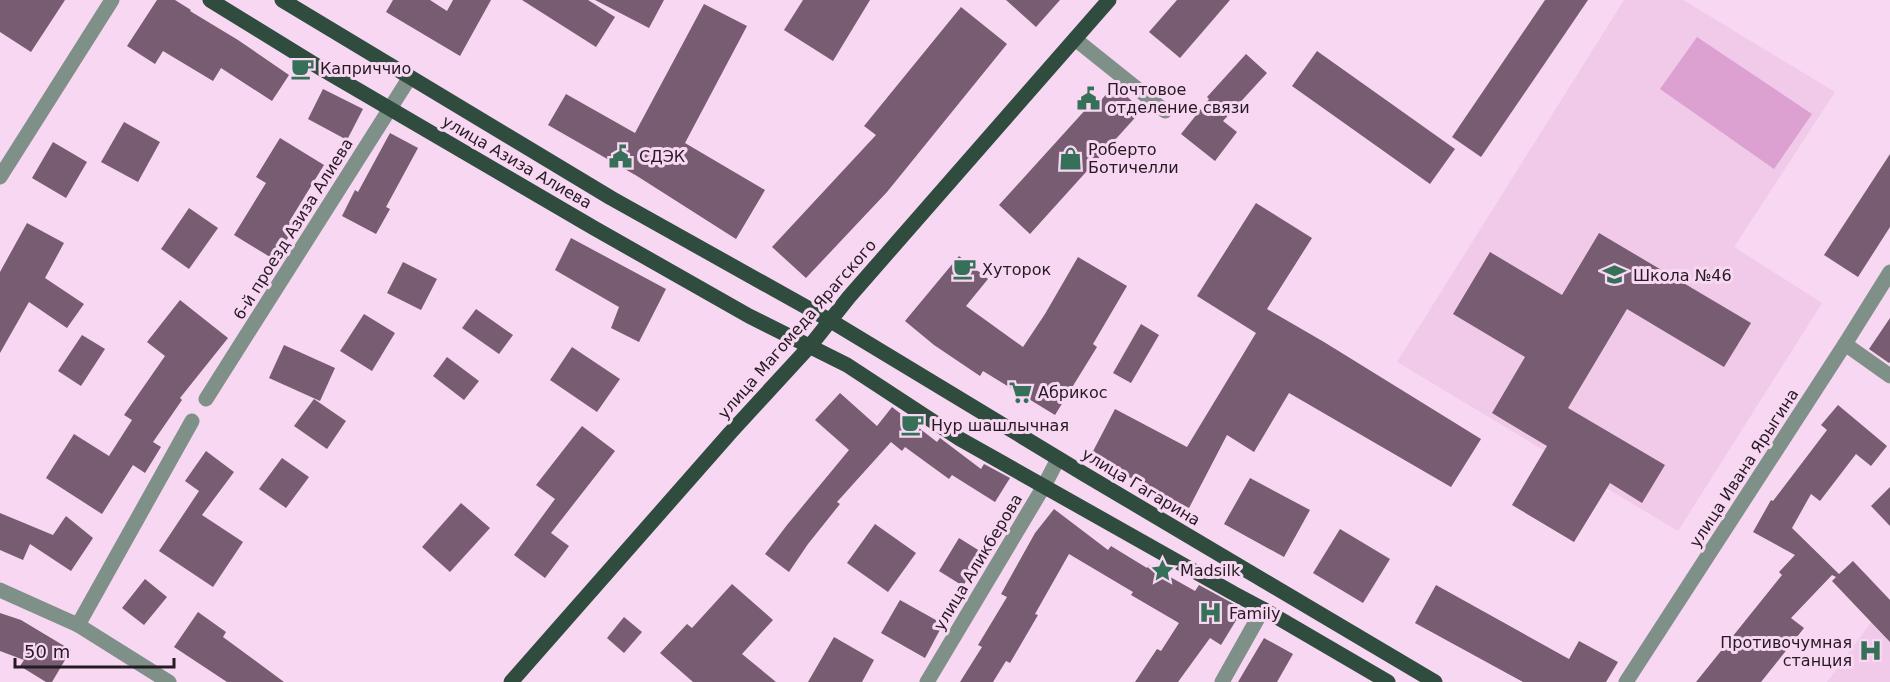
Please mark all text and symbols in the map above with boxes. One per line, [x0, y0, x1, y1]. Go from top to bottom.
cafe icon: Каприччио [289, 55, 315, 81]
place label: Каприччио [320, 59, 411, 78]
place label: Почтовое отделение связи [1107, 80, 1250, 117]
public building icon: Почтовое отделение связи [1076, 85, 1102, 111]
street label: улица Азиза Алиева [439, 111, 595, 213]
street label: 6-й проезд Азиза Алиева [229, 135, 357, 323]
place label: Роберто Ботичелли [1088, 140, 1179, 177]
public building icon: СДЭК [608, 143, 634, 169]
shop icon: Роберто Ботичелли [1057, 145, 1083, 171]
place label: СДЭК [639, 147, 686, 166]
street label: улица Магомеда Ярагского [714, 235, 880, 423]
cafe icon: Хуторок [951, 256, 977, 282]
place label: Хуторок [982, 260, 1051, 279]
school or university icon: Школа №46 [1602, 262, 1628, 288]
place label: Школа №46 [1633, 266, 1732, 285]
supermarket icon: Абрикос [1007, 379, 1033, 405]
place label: Абрикос [1038, 383, 1108, 402]
street label: улица Ивана Ярыгина [1686, 385, 1802, 551]
cafe icon: Нур шашлычная [900, 412, 926, 438]
place label: Нур шашлычная [931, 416, 1069, 435]
street label: улица Гагарина [1078, 444, 1204, 530]
street label: улица Аликберова [930, 490, 1026, 634]
place icon: Madsilk [1149, 557, 1175, 583]
place label: Madsilk [1180, 561, 1241, 580]
hospital icon: Family [1198, 600, 1224, 626]
place label: Family [1229, 604, 1280, 623]
scale bar [15, 631, 174, 669]
place label: Противочумная станция [1720, 633, 1852, 670]
hospital icon: Противочумная станция [1857, 638, 1883, 664]
text: 50 m [24, 641, 70, 662]

